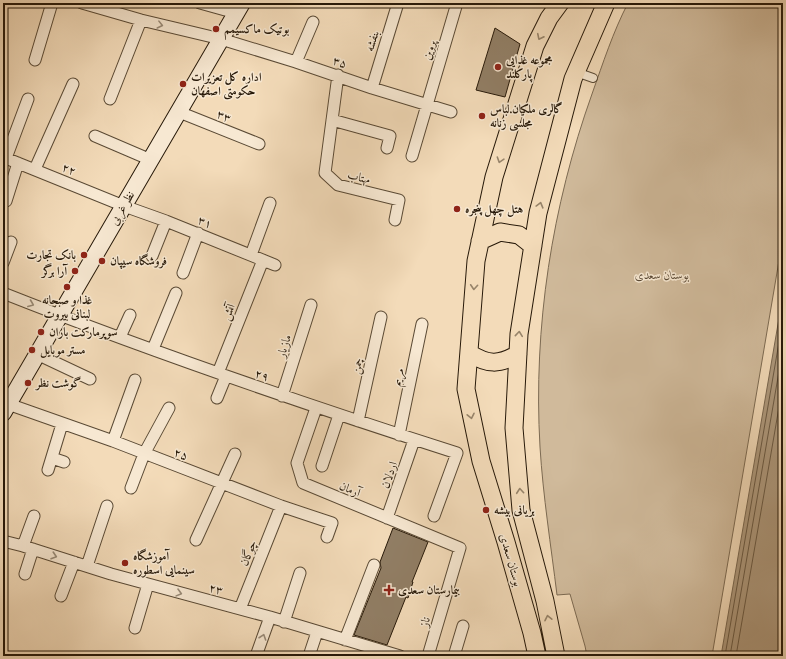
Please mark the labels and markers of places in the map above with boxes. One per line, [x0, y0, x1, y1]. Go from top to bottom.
place label: بوتیک ماکسیمم [224, 22, 289, 40]
marker: بوتیک ماکسیمم [211, 24, 221, 34]
place label: مجموعه غذایی پارکلند [505, 53, 552, 83]
marker: مجموعه غذایی پارکلند [493, 62, 503, 72]
place label: اداره کل تعزیرات حکومتی اصفهان [191, 70, 262, 100]
marker: اداره کل تعزیرات حکومتی اصفهان [178, 79, 188, 89]
place label: گالری ملکیان.لباس مجلسی زنانه [490, 101, 563, 132]
marker: گالری ملکیان.لباس مجلسی زنانه [477, 111, 487, 121]
place label: هتل چهل پنجره [465, 202, 523, 217]
marker: هتل چهل پنجره [452, 204, 462, 214]
place label: بانک تجارت [26, 248, 76, 262]
marker: بانک تجارت [79, 250, 89, 260]
place label: فروشگاه سیپان [110, 253, 167, 269]
marker: فروشگاه سیپان [97, 256, 107, 266]
place label: آرا برگر [40, 263, 68, 279]
marker: آرا برگر [70, 266, 80, 276]
marker: غذا و صبحانه لبنانی بیروت [62, 282, 72, 292]
place label: غذا و صبحانه لبنانی بیروت [42, 293, 92, 321]
place label: سوپرمارکت باران [49, 325, 118, 340]
marker: سوپرمارکت باران [36, 327, 46, 337]
place label: مستر موبایل [40, 343, 86, 358]
marker: مستر موبایل [27, 345, 37, 355]
place label: گوشت نظر [34, 376, 81, 391]
marker: گوشت نظر [23, 378, 33, 388]
place label: بریانی بیشه [494, 503, 536, 518]
marker: بریانی بیشه [481, 505, 491, 515]
place label: آموزشگاه سینمایی اسطوره [133, 548, 195, 578]
marker: آموزشگاه سینمایی اسطوره [120, 558, 130, 568]
place label: بیمارستان سعدی [398, 583, 460, 597]
marker: بیمارستان سعدی [383, 584, 395, 596]

